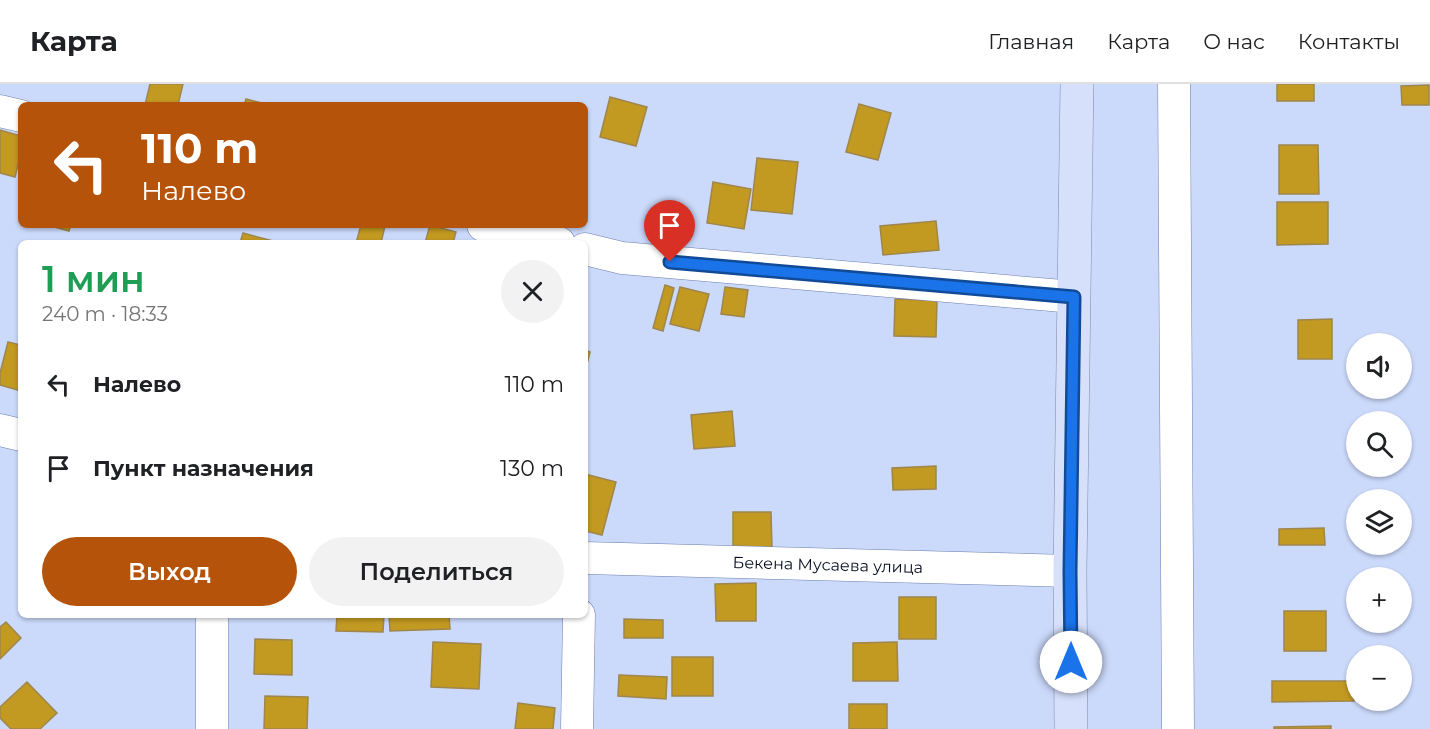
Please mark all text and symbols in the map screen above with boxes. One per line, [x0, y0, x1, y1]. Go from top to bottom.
text: Карта [30, 24, 118, 58]
text: Главная [988, 29, 1074, 54]
text: Карта [1107, 29, 1170, 54]
text: О нас [1203, 29, 1265, 54]
text: Контакты [1298, 29, 1400, 54]
text: 110 m [141, 122, 258, 174]
icon: left [42, 126, 120, 204]
text: Налево [141, 174, 246, 207]
pin [644, 200, 695, 262]
icon: arrive [653, 209, 686, 242]
text: 1 мин [42, 257, 145, 301]
button: close [501, 260, 564, 323]
text: 240 m · 18:33 [42, 302, 168, 326]
map controls [1346, 333, 1412, 711]
button: sound [1346, 333, 1412, 399]
icon: left [42, 368, 75, 401]
text: Налево [93, 371, 181, 398]
text: 110 m [504, 371, 564, 398]
button: search [1346, 411, 1412, 477]
icon: arrive [42, 452, 75, 485]
text: Пункт назначения [93, 455, 314, 482]
text: 130 m [500, 455, 564, 482]
button: layers [1346, 489, 1412, 555]
button: Выход [42, 537, 297, 606]
button: Поделиться [309, 537, 564, 606]
street label: Бекена Мусаева улица [732, 552, 923, 577]
button: + [1346, 567, 1412, 633]
position arrow [1039, 630, 1103, 694]
button: − [1346, 645, 1412, 711]

